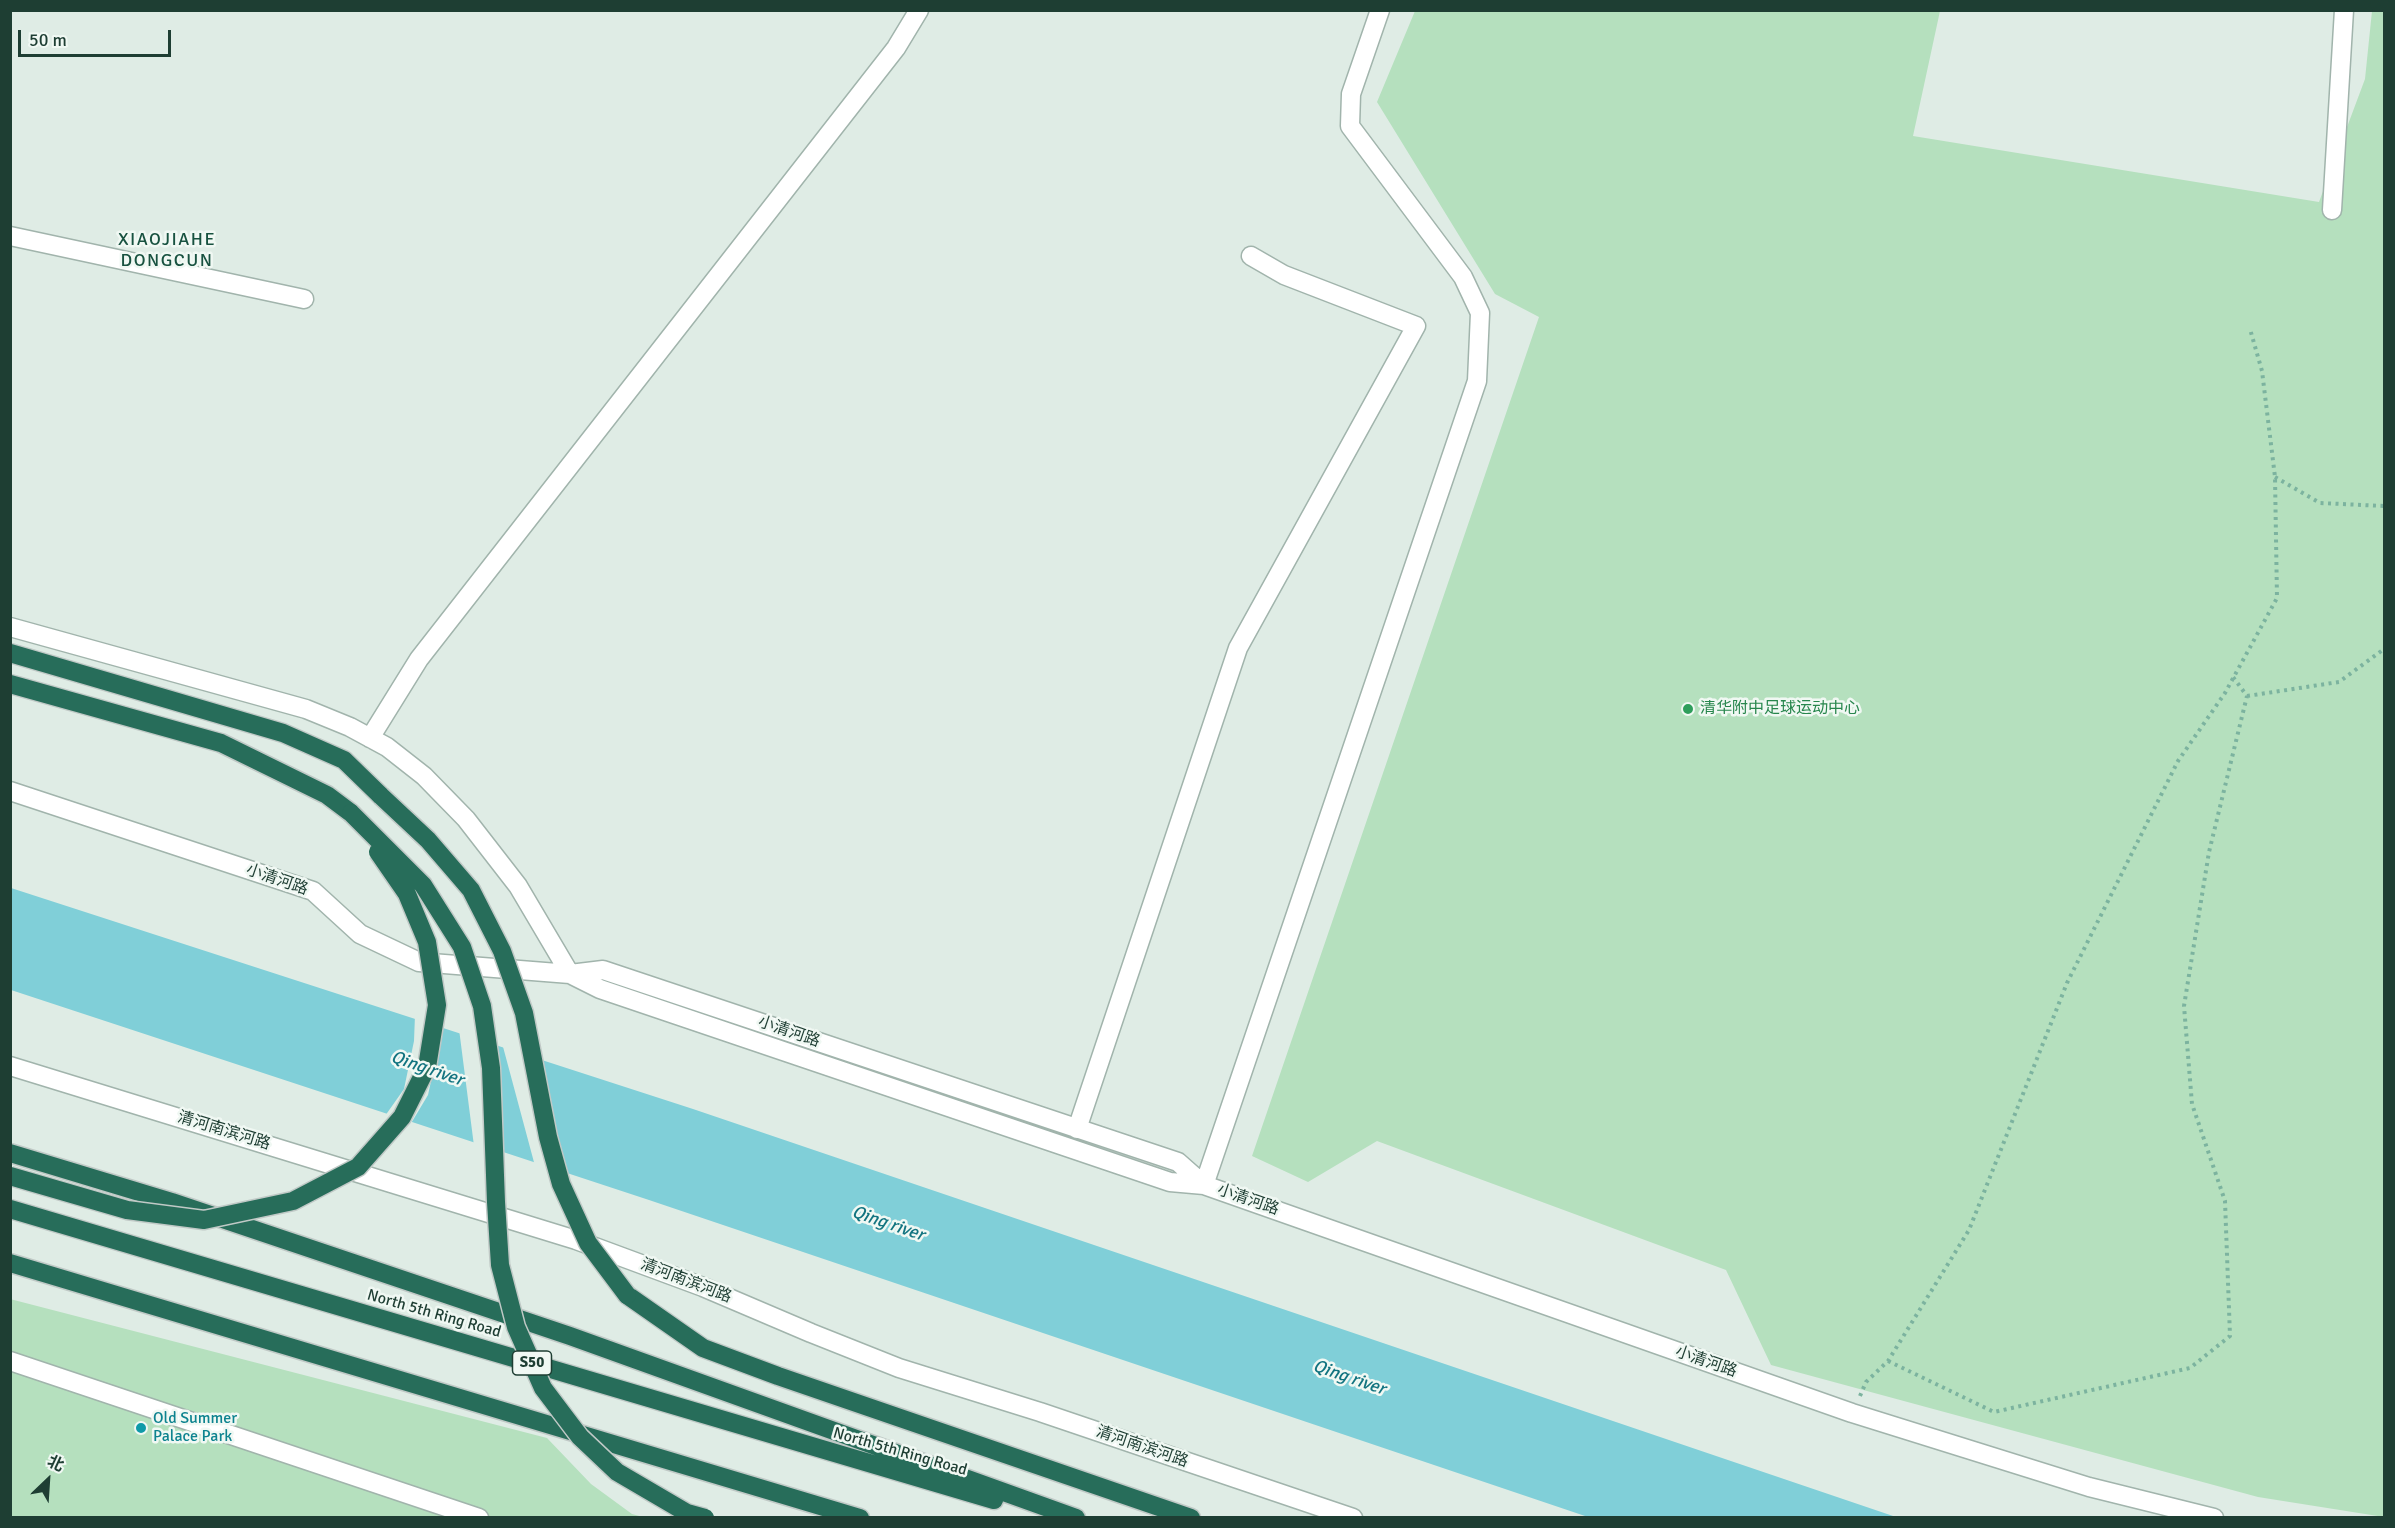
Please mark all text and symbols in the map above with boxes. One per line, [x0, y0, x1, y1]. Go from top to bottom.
scale bar [21, 18, 174, 56]
text: 50 m [29, 29, 67, 51]
district label: XIAOJIAHE DONGCUN [118, 229, 216, 272]
place label: 清华附中足球运动中心 [1700, 699, 1860, 719]
marker: 清华附中足球运动中心 [1681, 702, 1695, 716]
street label: 小清河路 [244, 861, 310, 899]
street label: 小清河路 [756, 1013, 822, 1051]
water label: Qing river [388, 1047, 466, 1091]
street label: 清河南滨河路 [175, 1108, 273, 1154]
street label: 小清河路 [1215, 1181, 1281, 1219]
water label: Qing river [849, 1202, 927, 1246]
street label: 清河南滨河路 [638, 1255, 734, 1307]
street label: North 5th Ring Road [365, 1286, 503, 1342]
street label: 小清河路 [1673, 1343, 1739, 1381]
road number: S50 [512, 1351, 552, 1375]
water label: Qing river [1310, 1356, 1388, 1400]
place label: Old Summer Palace Park [153, 1409, 237, 1447]
marker: Old Summer Palace Park [134, 1421, 148, 1435]
street label: 清河南滨河路 [1093, 1422, 1191, 1472]
street label: North 5th Ring Road [831, 1424, 969, 1480]
north arrow [18, 1450, 78, 1510]
text: 北 [44, 1451, 67, 1476]

